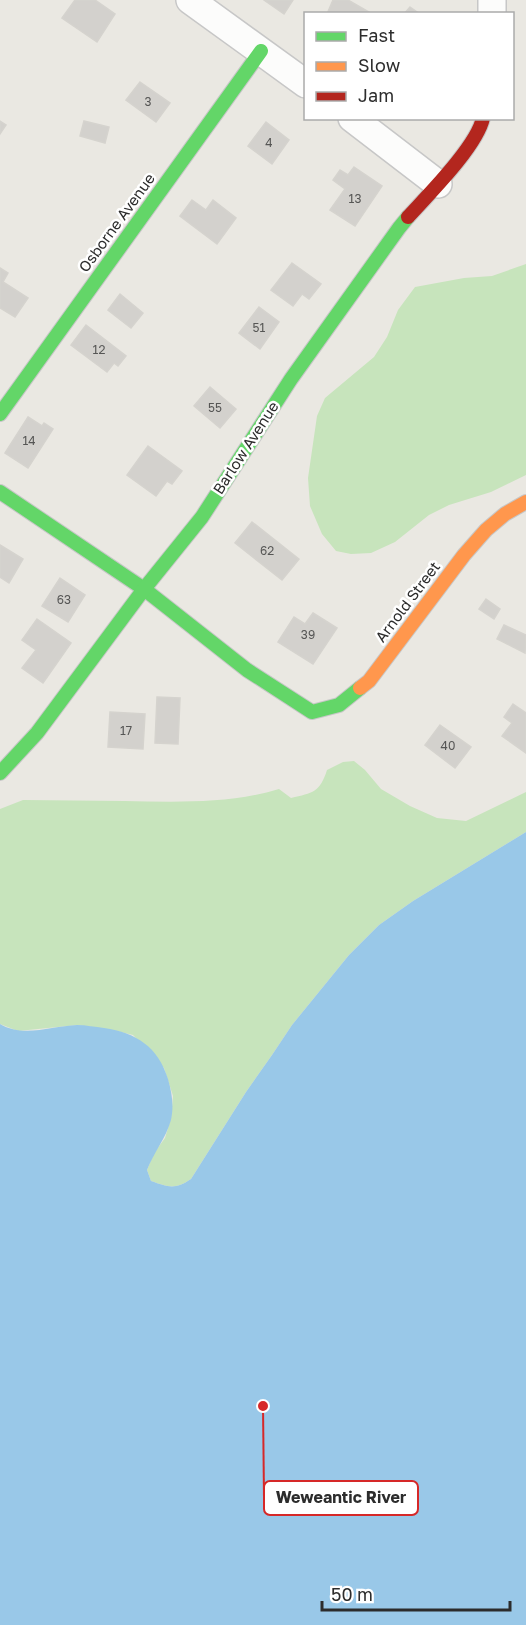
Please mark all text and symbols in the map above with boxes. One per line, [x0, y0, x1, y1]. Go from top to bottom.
legend [304, 12, 514, 120]
text: Fast [358, 24, 395, 46]
text: Slow [358, 54, 401, 76]
text: Jam [358, 84, 394, 106]
house number: 3 [144, 94, 152, 109]
house number: 4 [265, 135, 273, 150]
street label: Osborne Avenue [74, 169, 158, 275]
house number: 13 [349, 191, 361, 206]
house number: 51 [253, 320, 266, 335]
house number: 12 [93, 342, 105, 357]
street label: Barlow Avenue [209, 398, 282, 497]
house number: 55 [208, 400, 222, 415]
house number: 14 [22, 433, 36, 448]
house number: 62 [260, 543, 274, 558]
street label: Arnold Street [371, 558, 443, 645]
house number: 63 [57, 592, 71, 607]
house number: 39 [301, 627, 315, 642]
house number: 17 [120, 723, 132, 738]
house number: 40 [441, 738, 455, 753]
callout: Weweantic River [264, 1481, 418, 1515]
text: Weweantic River [276, 1487, 406, 1507]
scale bar [322, 1574, 510, 1612]
text: 50 m [331, 1583, 373, 1605]

